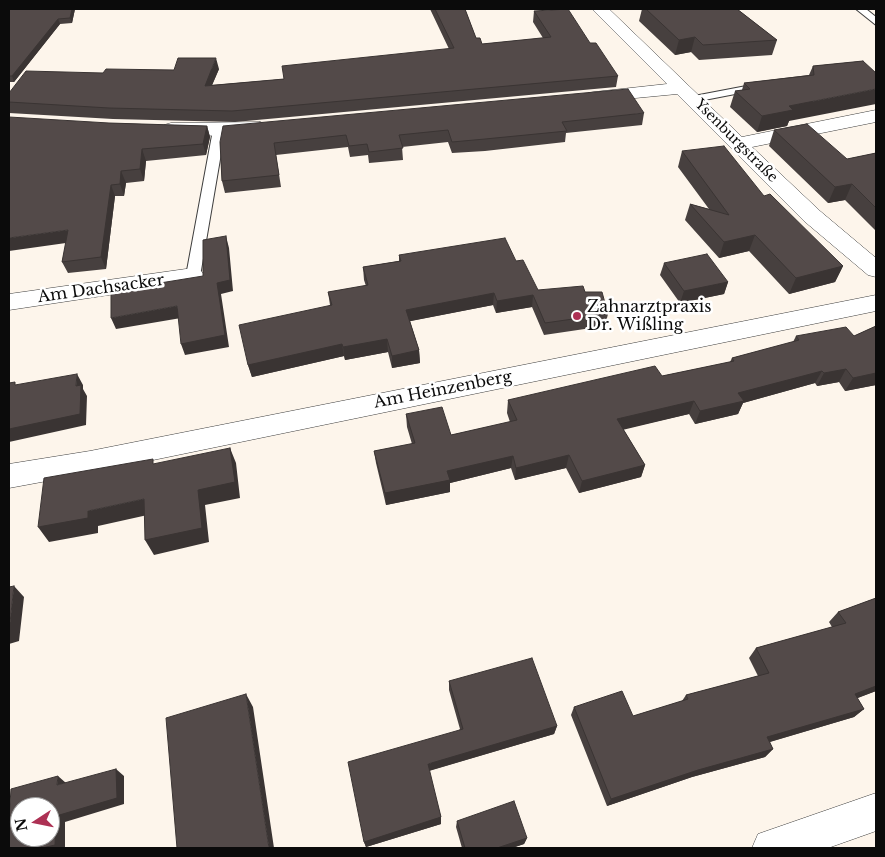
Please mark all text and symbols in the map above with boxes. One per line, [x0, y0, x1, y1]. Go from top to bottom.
street label: Ysenburgstraße [691, 96, 781, 186]
street label: Am Dachsacker [37, 271, 165, 307]
place label: Zahnarztpraxis Dr. Wißling [587, 297, 711, 335]
marker: Zahnarztpraxis Dr. Wißling [571, 310, 583, 322]
street label: Am Heinzenberg [372, 367, 514, 413]
north arrow [10, 797, 60, 847]
text: N [11, 816, 31, 833]

